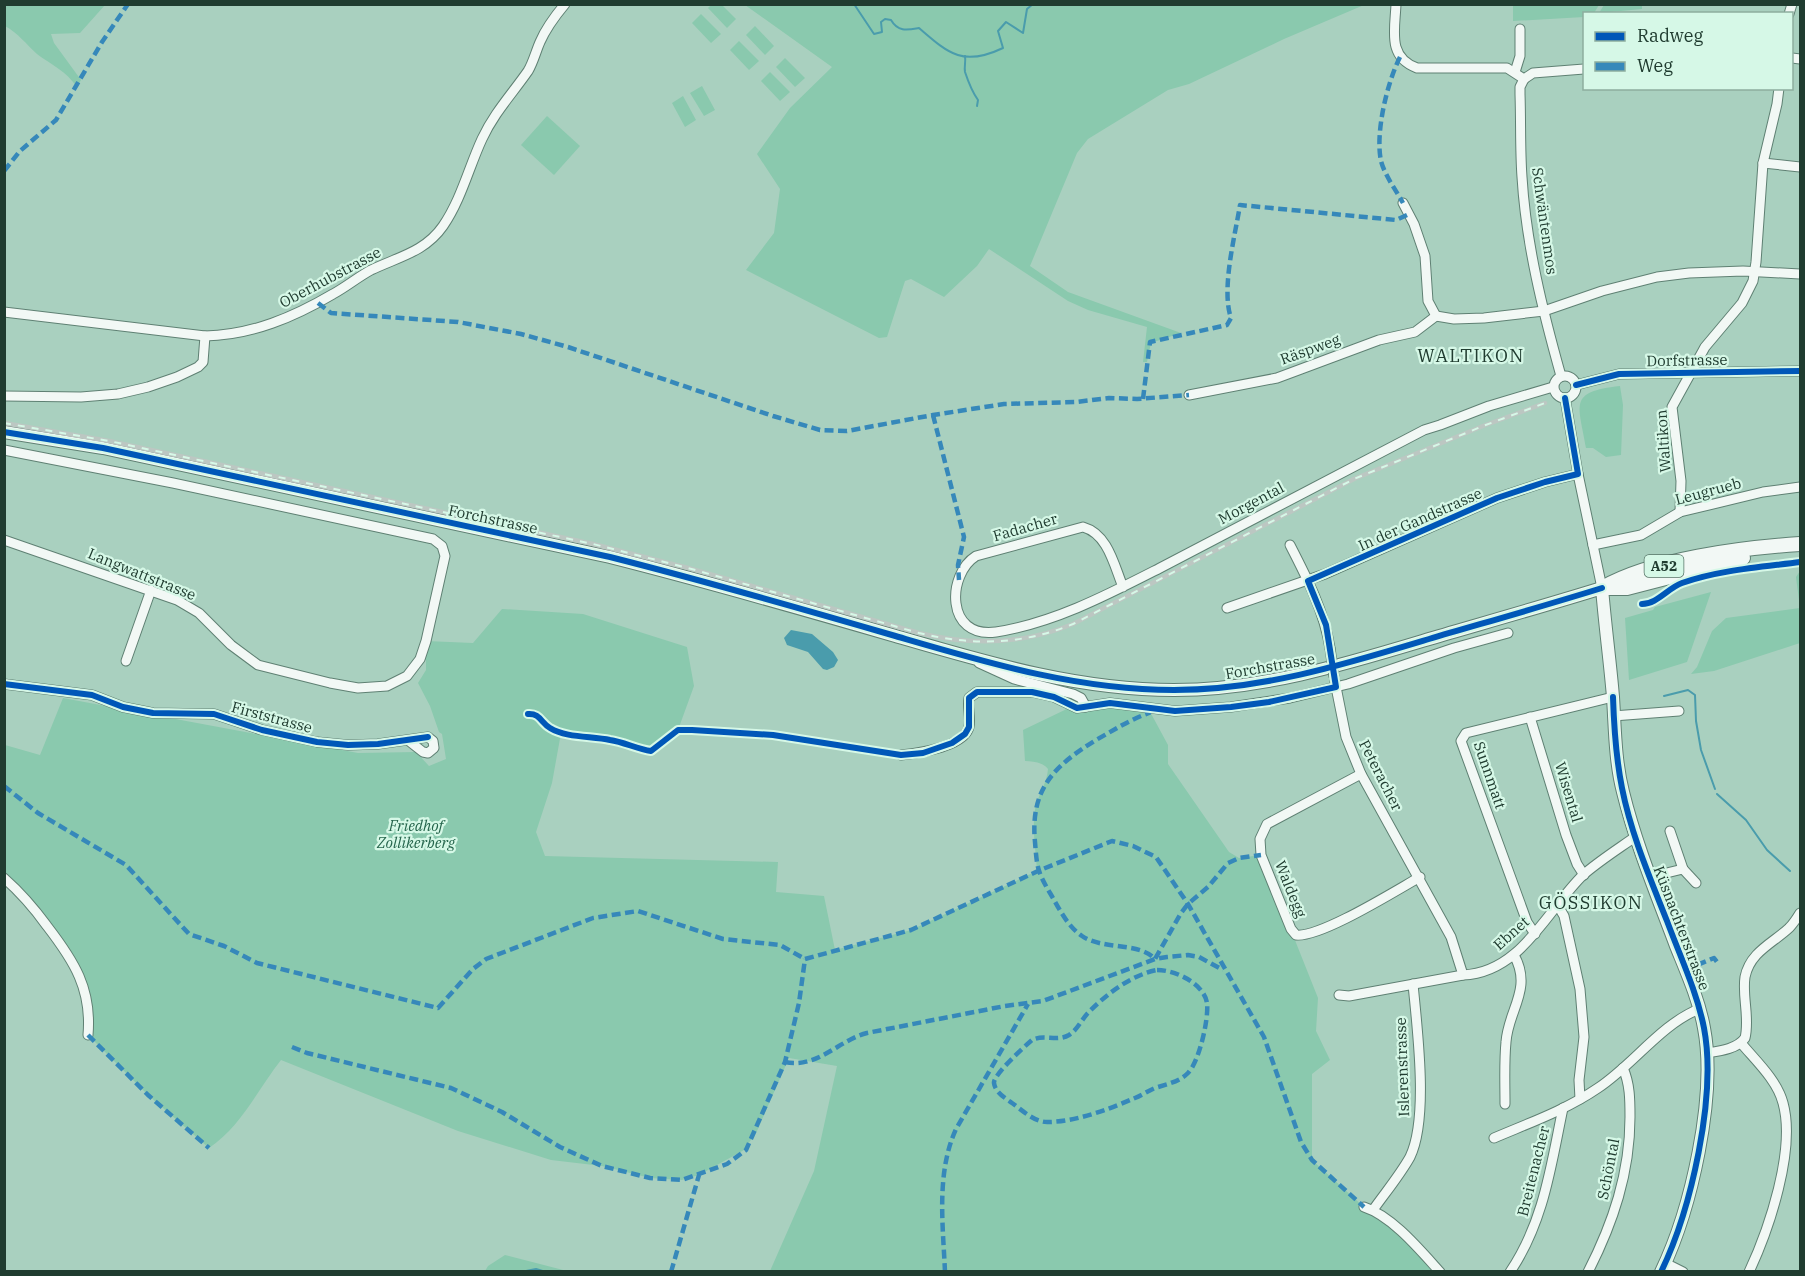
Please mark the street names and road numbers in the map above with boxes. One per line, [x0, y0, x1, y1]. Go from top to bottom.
street label: Schwäntenmos [1528, 166, 1562, 276]
street label: Oberhubstrasse [276, 242, 384, 312]
street label: Räspweg [1277, 329, 1343, 369]
street label: Dorfstrasse [1646, 350, 1728, 370]
street label: Waltikon [1651, 409, 1675, 473]
street label: Leugrueb [1673, 473, 1743, 509]
street label: Morgental [1215, 478, 1287, 528]
street label: In der Gandstrasse [1355, 483, 1485, 555]
street label: Forchstrasse [447, 500, 539, 538]
street label: Fadacher [991, 509, 1060, 545]
street label: Langwattstrasse [85, 544, 199, 604]
road number: A52 [1644, 555, 1684, 577]
street label: Forchstrasse [1224, 649, 1316, 683]
street label: Firststrasse [230, 697, 314, 737]
street label: Peteracher [1355, 736, 1407, 814]
street label: Sunnmatt [1470, 739, 1510, 811]
street label: Wisental [1551, 760, 1587, 824]
street label: Waldegg [1271, 858, 1311, 920]
street label: Küsnachterstrasse [1650, 863, 1714, 993]
street label: Ebnet [1489, 912, 1533, 954]
street label: Islerenstrasse [1391, 1017, 1413, 1117]
street label: Breitenacher [1513, 1124, 1553, 1218]
street label: Schöntal [1593, 1137, 1623, 1201]

